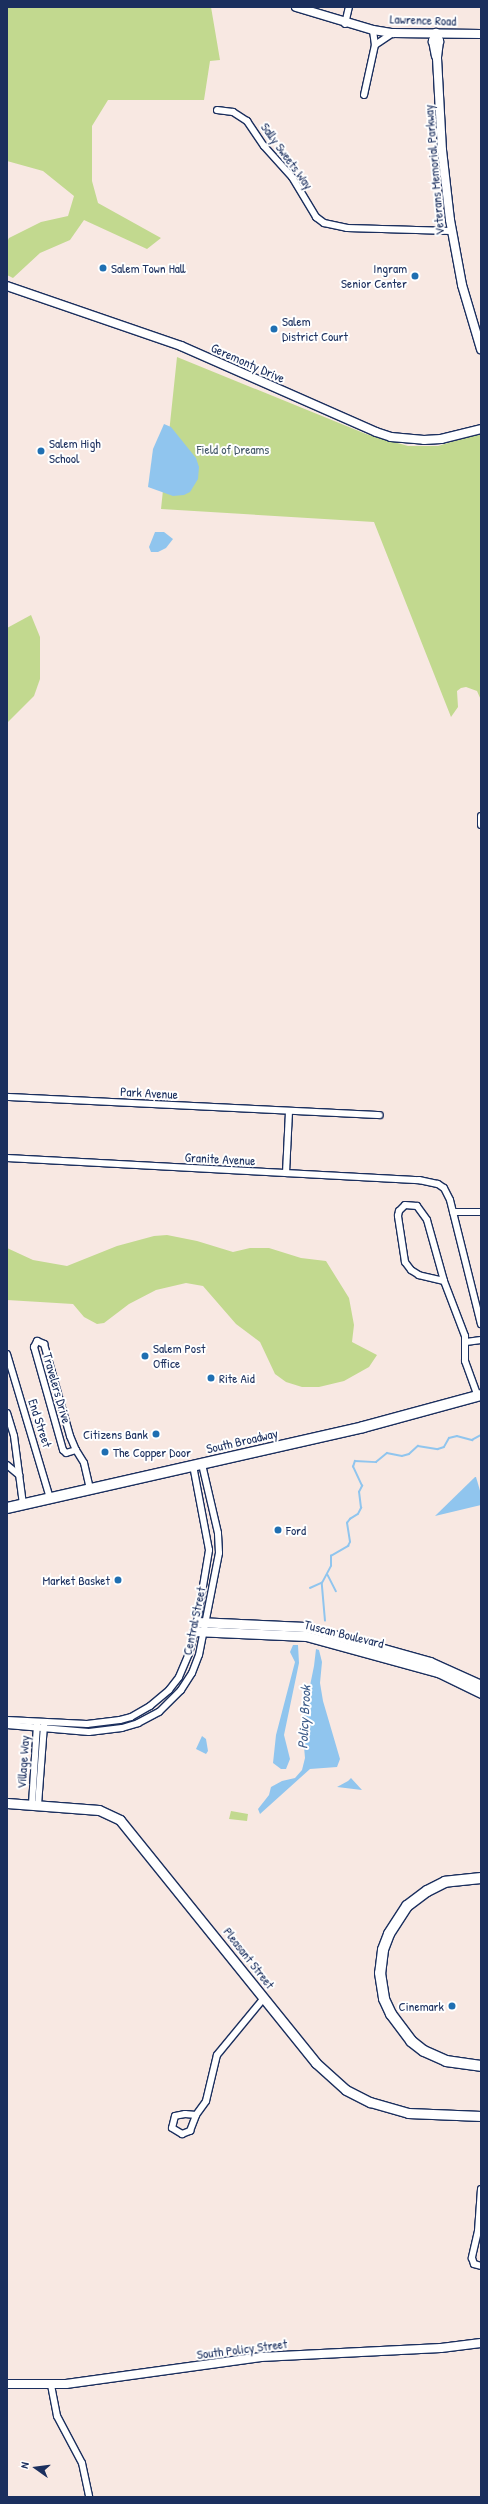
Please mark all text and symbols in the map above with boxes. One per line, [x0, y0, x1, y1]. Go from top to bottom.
street label: Lawrence Road [389, 11, 457, 29]
street label: Veterans Memorial Parkway [421, 104, 447, 236]
street label: Sally Sweets Way [258, 120, 316, 192]
place label: Salem Town Hall [111, 260, 186, 276]
place label: Ingram Senior Center [341, 261, 407, 292]
marker: Salem Town Hall [98, 263, 108, 273]
marker: Ingram Senior Center [410, 271, 420, 281]
place label: Salem District Court [282, 314, 348, 345]
marker: Salem District Court [269, 324, 279, 334]
street label: Geremonty Drive [209, 340, 287, 386]
place label: Salem High School [49, 436, 101, 467]
park label: Field of Dreams [197, 441, 269, 457]
marker: Salem High School [36, 446, 46, 456]
street label: Park Avenue [120, 1084, 178, 1102]
street label: Granite Avenue [184, 1149, 256, 1169]
place label: Salem Post Office [153, 1341, 205, 1372]
street label: Travelers Drive [39, 1351, 75, 1425]
marker: Salem Post Office [140, 1351, 150, 1361]
place label: Rite Aid [219, 1370, 255, 1386]
marker: Rite Aid [206, 1373, 216, 1383]
street label: End Street [25, 1397, 55, 1449]
street label: South Broadway [205, 1425, 279, 1457]
place label: Citizens Bank [83, 1426, 148, 1442]
marker: Citizens Bank [151, 1429, 161, 1439]
place label: The Copper Door [113, 1444, 191, 1460]
marker: The Copper Door [100, 1447, 110, 1457]
place label: Ford [286, 1522, 306, 1538]
marker: Ford [273, 1525, 283, 1535]
place label: Market Basket [42, 1572, 110, 1588]
marker: Market Basket [113, 1575, 123, 1585]
street label: Central Street [179, 1585, 209, 1657]
street label: Tuscan Boulevard [303, 1617, 385, 1651]
water label: Policy Brook [294, 1685, 314, 1749]
street label: Village Way [13, 1735, 33, 1789]
street label: Pleasant Street [220, 1924, 278, 1992]
place label: Cinemark [399, 1998, 444, 2014]
marker: Cinemark [447, 2001, 457, 2011]
street label: South Policy Street [196, 2336, 288, 2362]
north arrow [16, 2448, 56, 2488]
text: N [17, 2461, 32, 2470]

